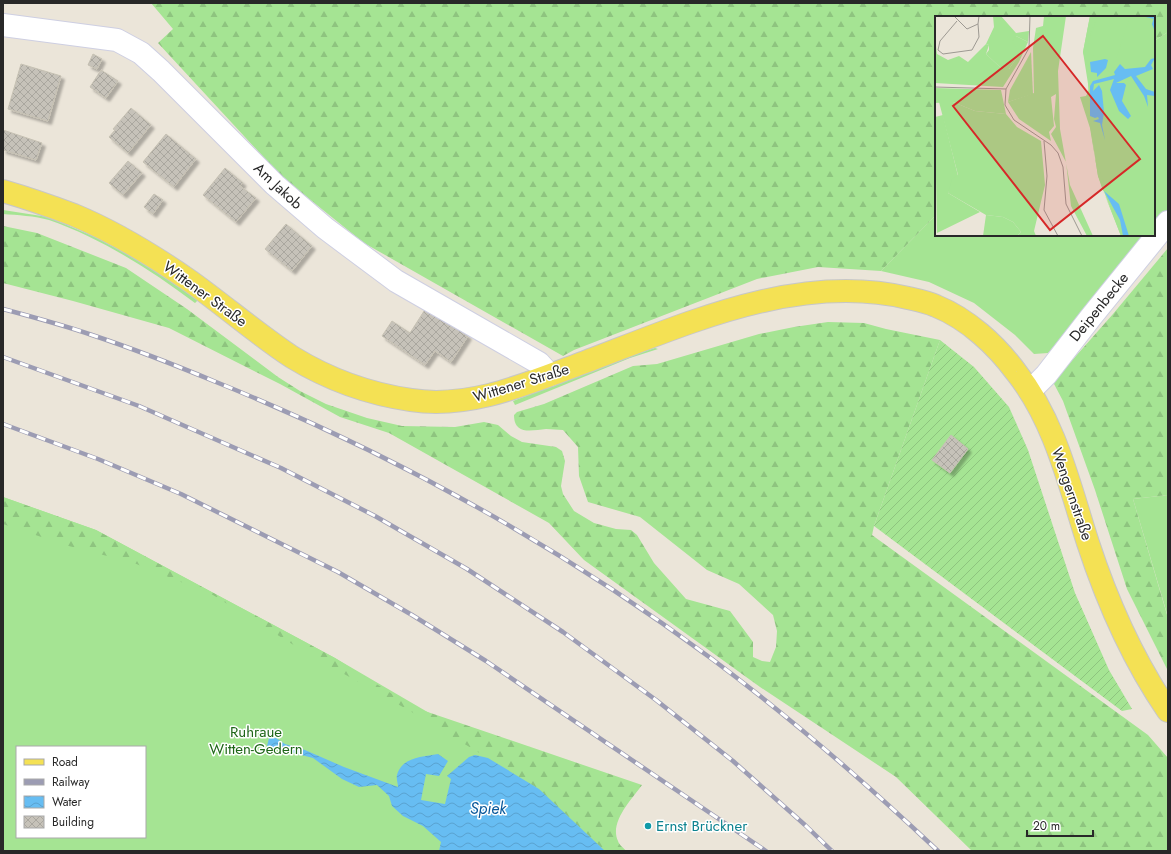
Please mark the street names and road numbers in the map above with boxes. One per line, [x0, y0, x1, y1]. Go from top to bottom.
street label: Am Jakob [249, 157, 308, 215]
street label: Wittener Straße [158, 256, 252, 332]
street label: Deipenbecke [1064, 267, 1134, 346]
street label: Wittener Straße [470, 358, 572, 408]
street label: Wengernstraße [1046, 445, 1098, 544]

